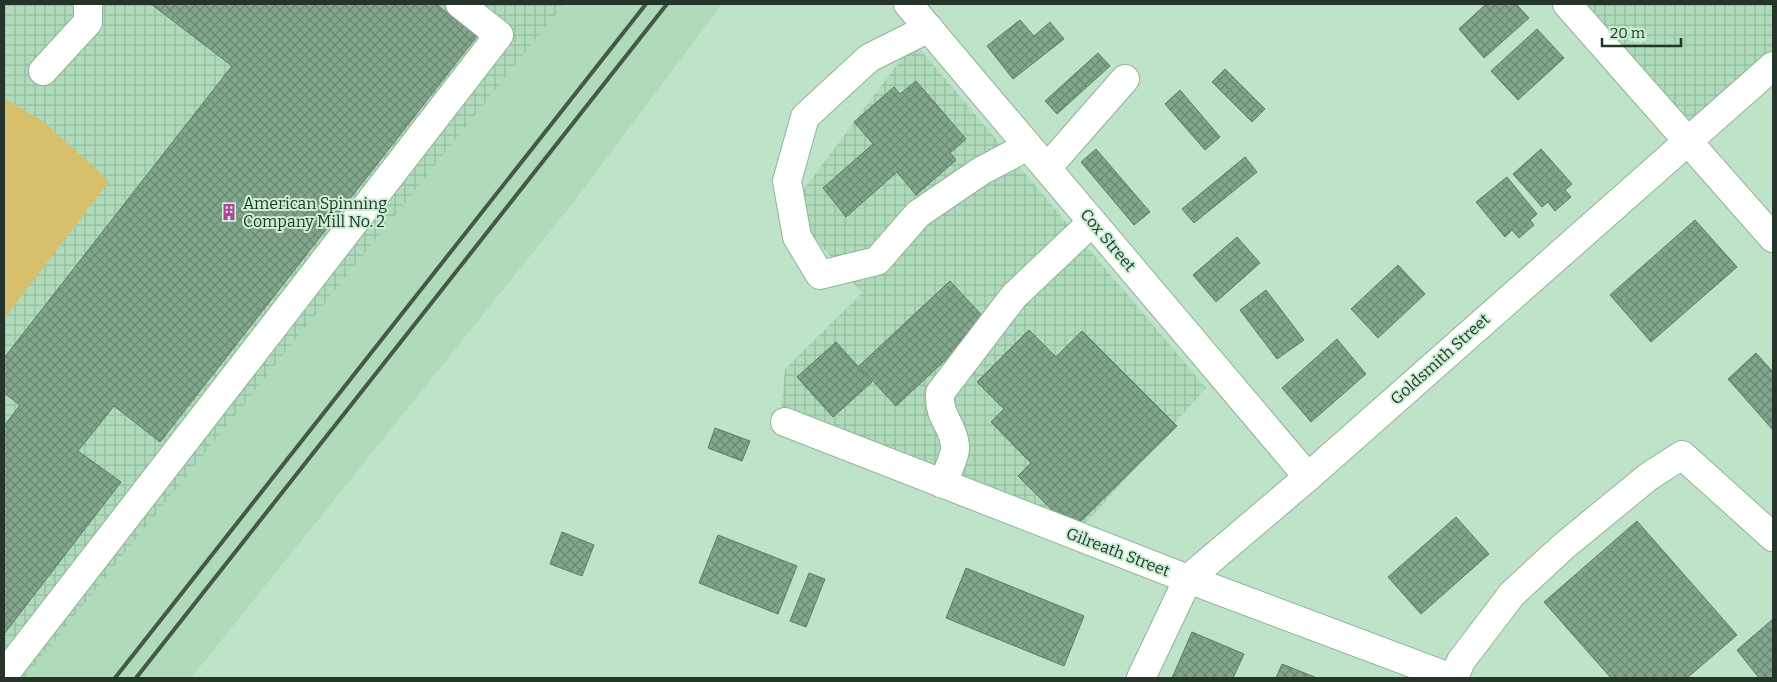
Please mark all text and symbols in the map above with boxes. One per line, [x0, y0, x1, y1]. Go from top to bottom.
scale bar [1602, 15, 1681, 47]
text: 20 m [1610, 24, 1646, 42]
place label: American Spinning Company Mill No. 2 [243, 194, 387, 231]
building icon: American Spinning Company Mill No. 2 [219, 202, 239, 222]
street label: Cox Street [1076, 205, 1140, 275]
street label: Goldsmith Street [1387, 309, 1494, 408]
street label: Gilreath Street [1064, 524, 1173, 581]

